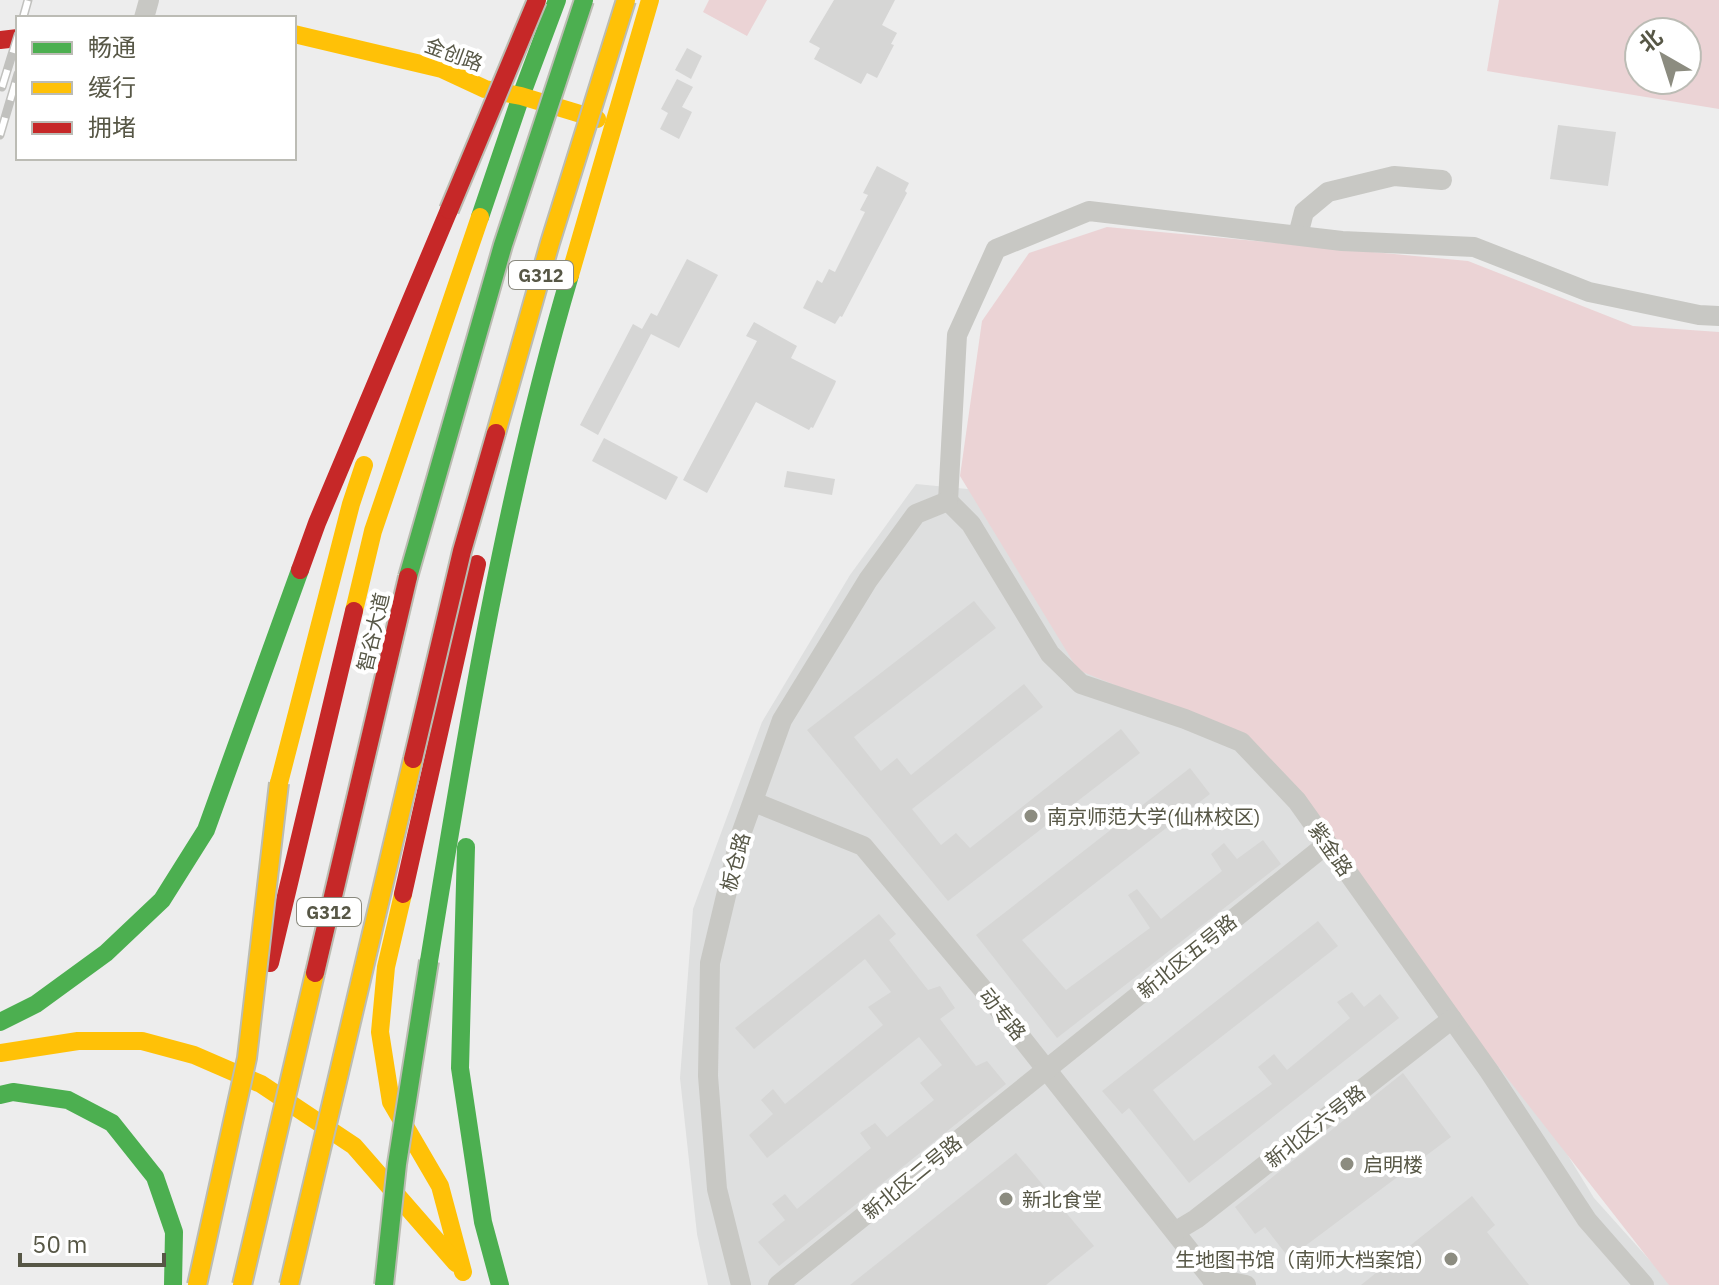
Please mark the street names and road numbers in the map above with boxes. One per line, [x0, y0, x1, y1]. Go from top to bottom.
street label: 金创路 [421, 31, 487, 77]
road number: G312 [509, 261, 573, 289]
street label: 智谷大道 [351, 590, 395, 674]
street label: 紫金路 [1303, 817, 1359, 881]
street label: 板仓路 [714, 830, 756, 894]
road number: G312 [297, 898, 361, 926]
street label: 新北区五号路 [1132, 908, 1242, 1004]
street label: 动专路 [974, 982, 1032, 1046]
street label: 新北区六号路 [1259, 1078, 1371, 1174]
street label: 新北区二号路 [857, 1129, 967, 1225]

